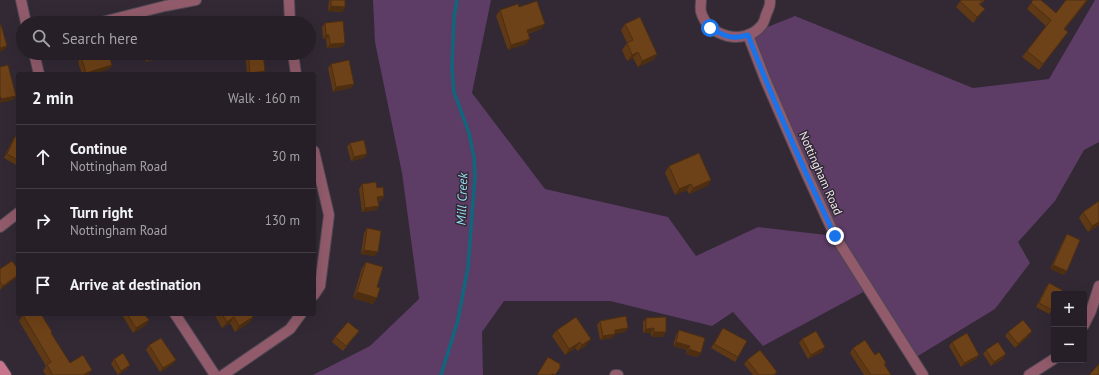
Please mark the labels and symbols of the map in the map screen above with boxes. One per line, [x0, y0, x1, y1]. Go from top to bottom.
route start [701, 19, 719, 37]
street label: Nottingham Road [796, 129, 846, 217]
water label: Mill Creek [453, 171, 471, 226]
route end [826, 227, 844, 245]

